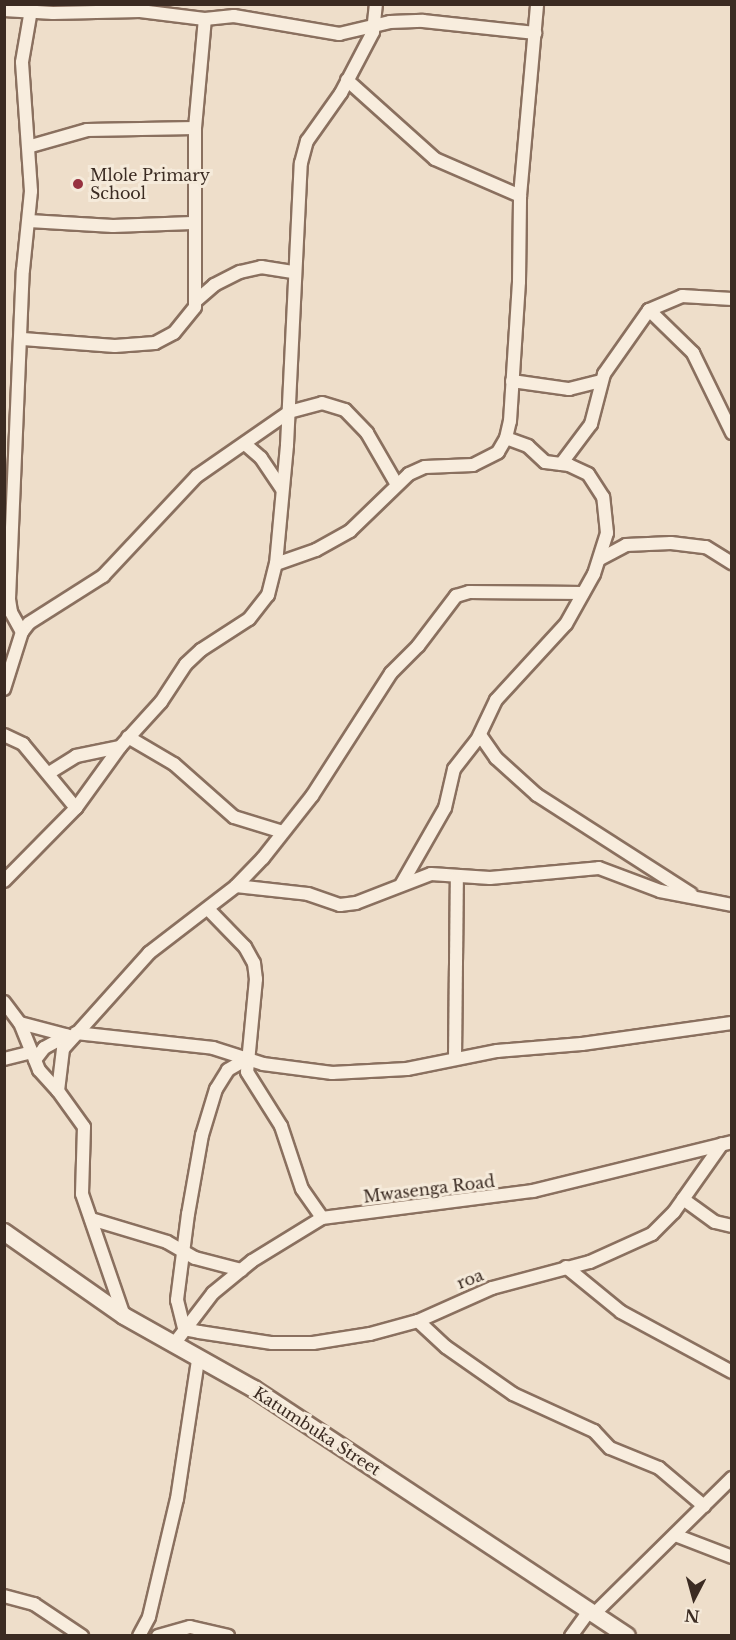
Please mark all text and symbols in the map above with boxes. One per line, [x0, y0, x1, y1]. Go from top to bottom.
place label: Mlole Primary School [90, 165, 210, 203]
marker: Mlole Primary School [71, 177, 85, 191]
street label: Mwasenga Road [362, 1171, 496, 1207]
street label: roa [454, 1265, 486, 1293]
street label: Katumbuka Street [250, 1383, 384, 1479]
north arrow [664, 1568, 724, 1628]
text: N [684, 1605, 701, 1627]

